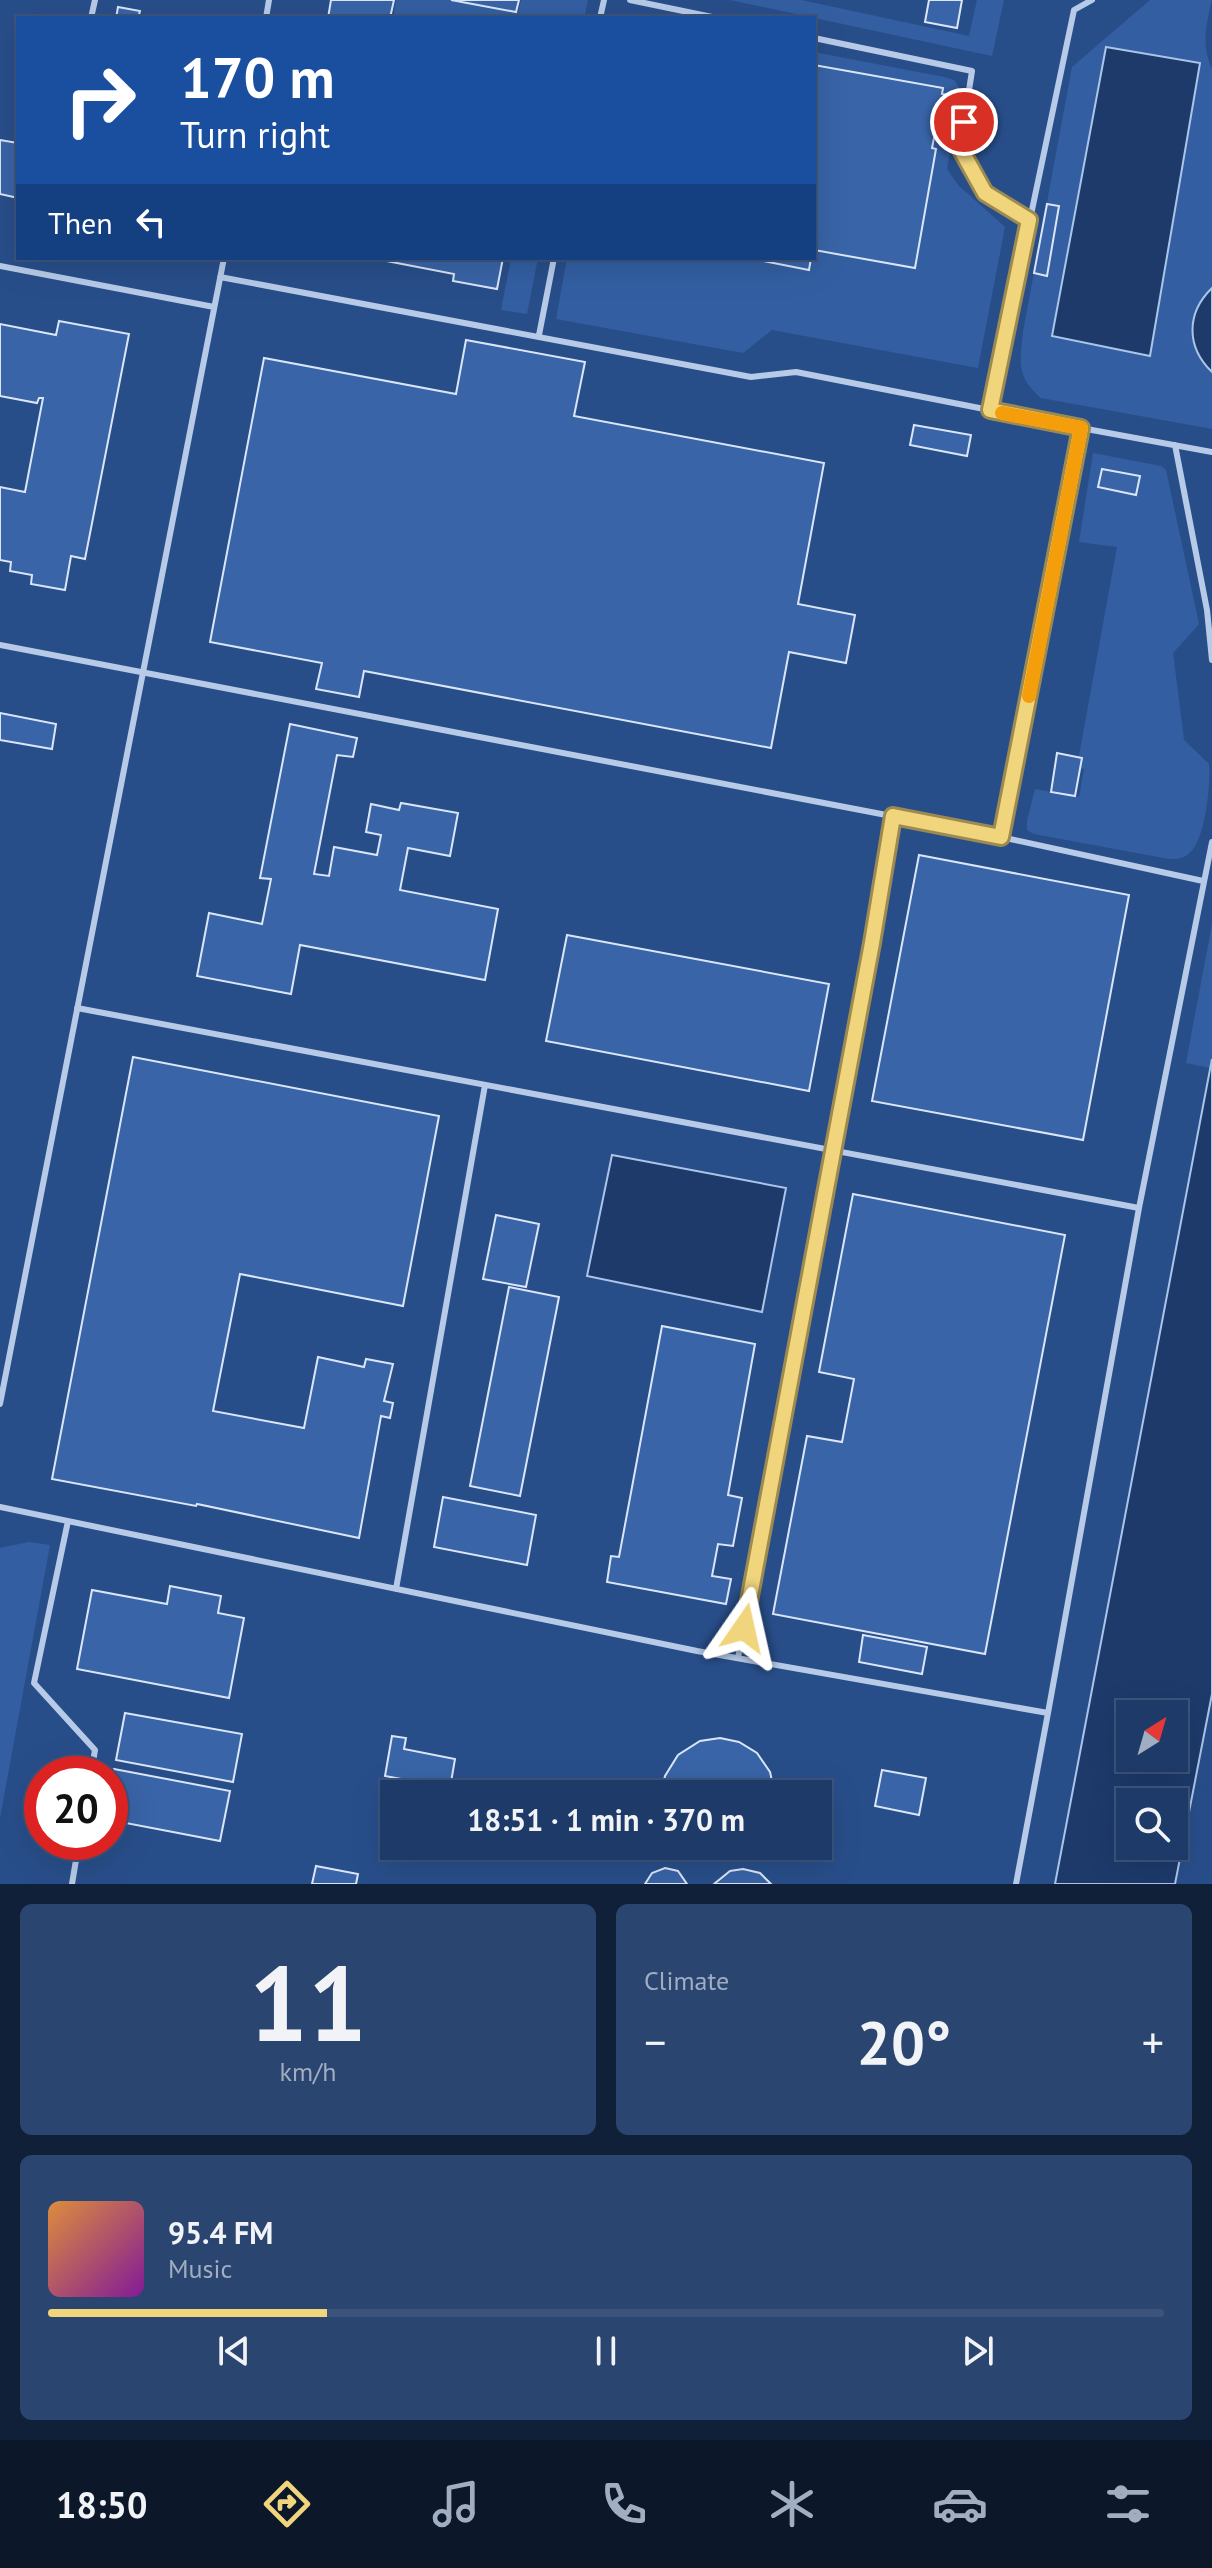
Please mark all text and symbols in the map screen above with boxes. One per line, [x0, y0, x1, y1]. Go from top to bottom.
text: 170 m [180, 41, 335, 113]
icon: right [48, 48, 152, 152]
pin [930, 88, 998, 156]
icon: arrive [942, 100, 986, 144]
text: Turn right [180, 111, 330, 158]
icon: left [129, 200, 173, 244]
text: Then [48, 203, 113, 242]
position arrow [702, 1586, 786, 1670]
north arrow [1116, 1700, 1188, 1772]
map controls [1116, 1700, 1188, 1860]
speed limit sign: 20 [24, 1756, 128, 1860]
button: search [1116, 1788, 1188, 1860]
text: 18:51 · 1 min · 370 m [467, 1800, 745, 1839]
text: 11 [249, 1935, 367, 2070]
text: Climate [644, 1964, 729, 1997]
text: 20° [857, 2003, 951, 2081]
text: − [644, 2013, 666, 2070]
text: + [1142, 2013, 1164, 2070]
text: km/h [280, 2055, 337, 2088]
text: 95.4 FM [168, 2213, 273, 2252]
text: Music [168, 2252, 232, 2285]
icon: previous [212, 2329, 256, 2373]
icon: pause [584, 2329, 628, 2373]
icon: next [956, 2329, 1000, 2373]
icon: directions [259, 2476, 315, 2532]
icon: music [428, 2476, 484, 2532]
icon: phone [596, 2476, 652, 2532]
icon: climate [764, 2476, 820, 2532]
icon: car [932, 2476, 988, 2532]
icon: filters [1100, 2476, 1156, 2532]
text: 18:50 [56, 2481, 147, 2528]

